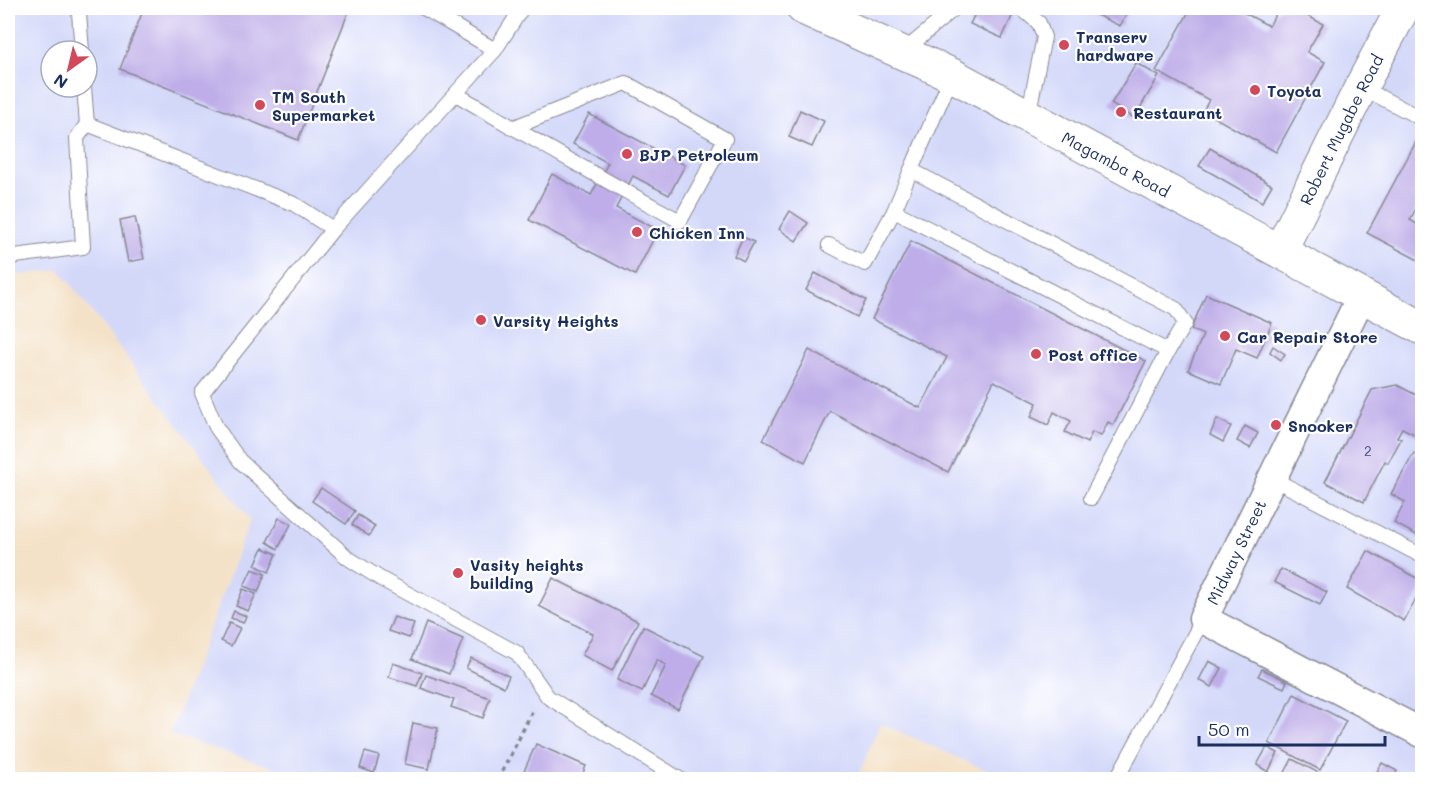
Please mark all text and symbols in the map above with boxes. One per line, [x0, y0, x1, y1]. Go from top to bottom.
place label: Transerv hardware [1076, 26, 1154, 65]
marker: Transerv hardware [1057, 38, 1071, 52]
north arrow [39, 39, 99, 99]
street label: Robert Mugabe Road [1294, 50, 1387, 208]
text: N [49, 70, 71, 94]
place label: Toyota [1267, 80, 1322, 101]
marker: Toyota [1248, 83, 1262, 97]
place label: TM South Supermarket [272, 86, 375, 125]
marker: TM South Supermarket [253, 98, 267, 112]
place label: Restaurant [1133, 102, 1222, 123]
marker: Restaurant [1114, 105, 1128, 119]
street label: Magamba Road [1059, 126, 1174, 201]
place label: BJP Petroleum [639, 144, 758, 165]
marker: BJP Petroleum [620, 147, 634, 161]
place label: Chicken Inn [649, 222, 745, 243]
marker: Chicken Inn [630, 225, 644, 239]
place label: Varsity Heights [493, 310, 619, 331]
marker: Varsity Heights [474, 313, 488, 327]
place label: Car Repair Store [1237, 326, 1378, 347]
marker: Car Repair Store [1218, 329, 1232, 343]
place label: Post office [1048, 344, 1138, 365]
marker: Post office [1029, 347, 1043, 361]
place label: Snooker [1288, 415, 1353, 436]
marker: Snooker [1269, 418, 1283, 432]
house number: 2 [1364, 441, 1372, 460]
street label: Midway Street [1201, 496, 1271, 608]
place label: Vasity heights building [470, 554, 584, 593]
marker: Vasity heights building [451, 566, 465, 580]
scale bar [1199, 709, 1385, 747]
text: 50 m [1208, 717, 1250, 741]

